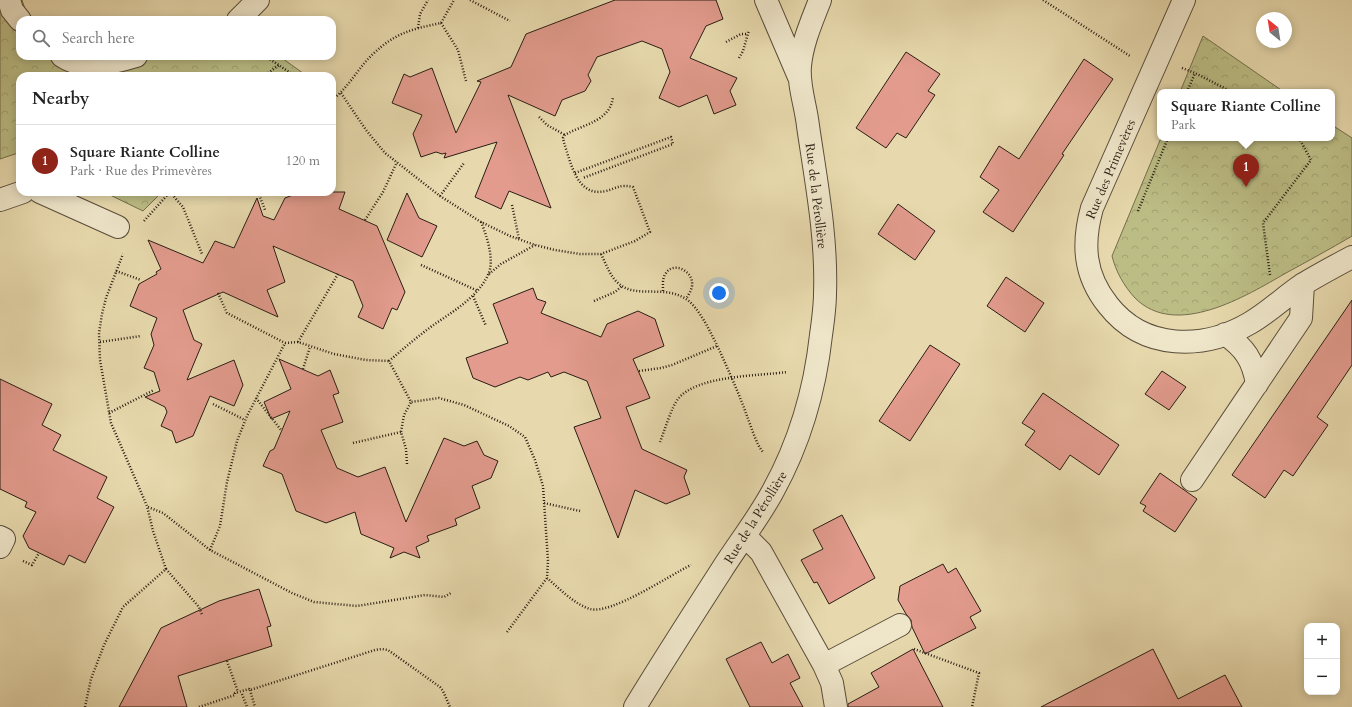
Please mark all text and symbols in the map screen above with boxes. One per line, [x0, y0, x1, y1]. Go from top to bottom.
north arrow [1256, 12, 1292, 48]
search box [16, 16, 336, 60]
icon: search [30, 27, 52, 49]
text: Search here [62, 28, 135, 48]
text: Nearby [32, 87, 89, 110]
popup [1157, 89, 1335, 141]
text: Square Riante Colline [1171, 96, 1321, 116]
text: Park [1171, 116, 1196, 134]
street label: Rue des Primevères [1082, 117, 1140, 222]
text: Square Riante Colline [70, 142, 220, 162]
street label: Rue de la Pérollière [801, 142, 831, 250]
text: 1 [42, 152, 48, 170]
text: 120 m [286, 152, 320, 170]
pin: 1 [1233, 154, 1259, 187]
text: Park · Rue des Primevères [70, 162, 212, 180]
your location [709, 283, 729, 303]
street label: Rue de la Pérollière [720, 468, 792, 567]
map controls [1304, 623, 1340, 695]
button: + [1304, 623, 1340, 659]
button: − [1304, 659, 1340, 695]

